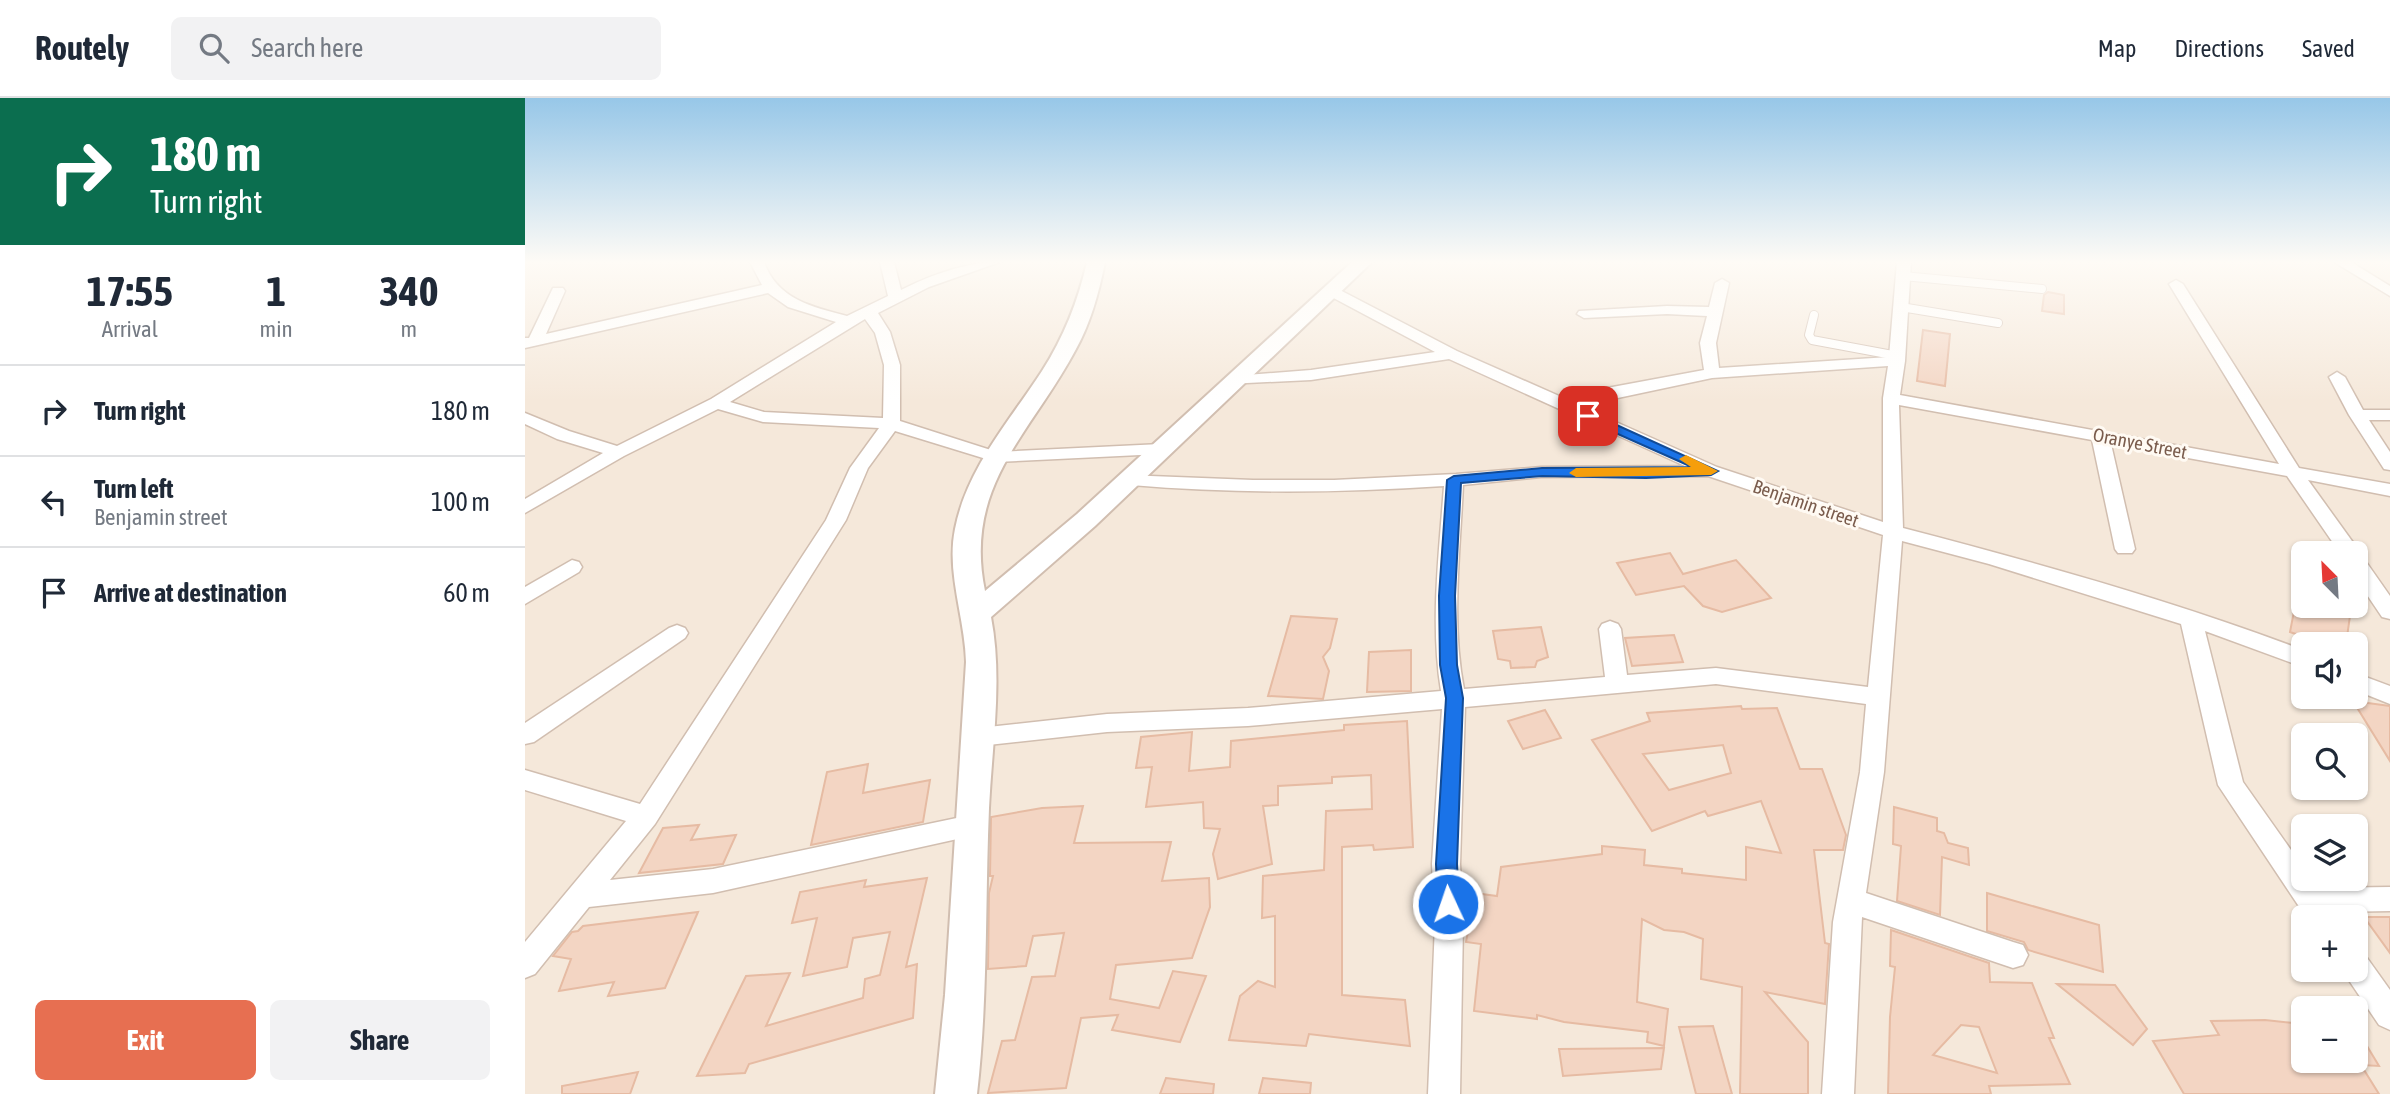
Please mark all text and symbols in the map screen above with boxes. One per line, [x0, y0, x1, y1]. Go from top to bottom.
search box [171, 17, 661, 80]
text: Routely [35, 29, 129, 67]
icon: search [195, 29, 233, 67]
text: Search here [251, 33, 363, 63]
text: Map [2098, 35, 2136, 62]
text: Directions [2174, 35, 2264, 62]
text: Saved [2302, 35, 2355, 62]
text: 180 m [150, 125, 261, 181]
icon: right [35, 126, 126, 217]
text: Turn right [150, 183, 263, 220]
text: 17:55 [87, 267, 173, 315]
text: 1 [266, 267, 286, 315]
text: 340 [379, 267, 438, 315]
text: Arrival [102, 316, 158, 342]
text: min [260, 316, 293, 342]
text: m [401, 316, 417, 342]
pin [1558, 386, 1618, 446]
icon: right [35, 392, 73, 430]
text: Turn right [94, 396, 185, 426]
text: 180 m [431, 396, 490, 426]
icon: arrive [1569, 397, 1607, 435]
street label: Oranye Street [2091, 423, 2189, 463]
text: Turn left [94, 474, 174, 504]
street label: Benjamin street [1750, 475, 1862, 531]
icon: left [35, 483, 73, 521]
text: 100 m [431, 487, 490, 517]
text: Benjamin street [94, 504, 228, 530]
north arrow [2291, 541, 2368, 618]
map controls [2291, 541, 2368, 1073]
icon: arrive [35, 574, 73, 612]
text: Arrive at destination [94, 578, 287, 608]
text: 60 m [443, 578, 490, 608]
button: sound [2291, 632, 2368, 709]
button: search [2291, 723, 2368, 800]
button: layers [2291, 814, 2368, 891]
position arrow [1411, 867, 1485, 941]
button: + [2291, 905, 2368, 982]
button: − [2291, 996, 2368, 1073]
button: Exit [35, 1000, 256, 1080]
button: Share [270, 1000, 490, 1080]

